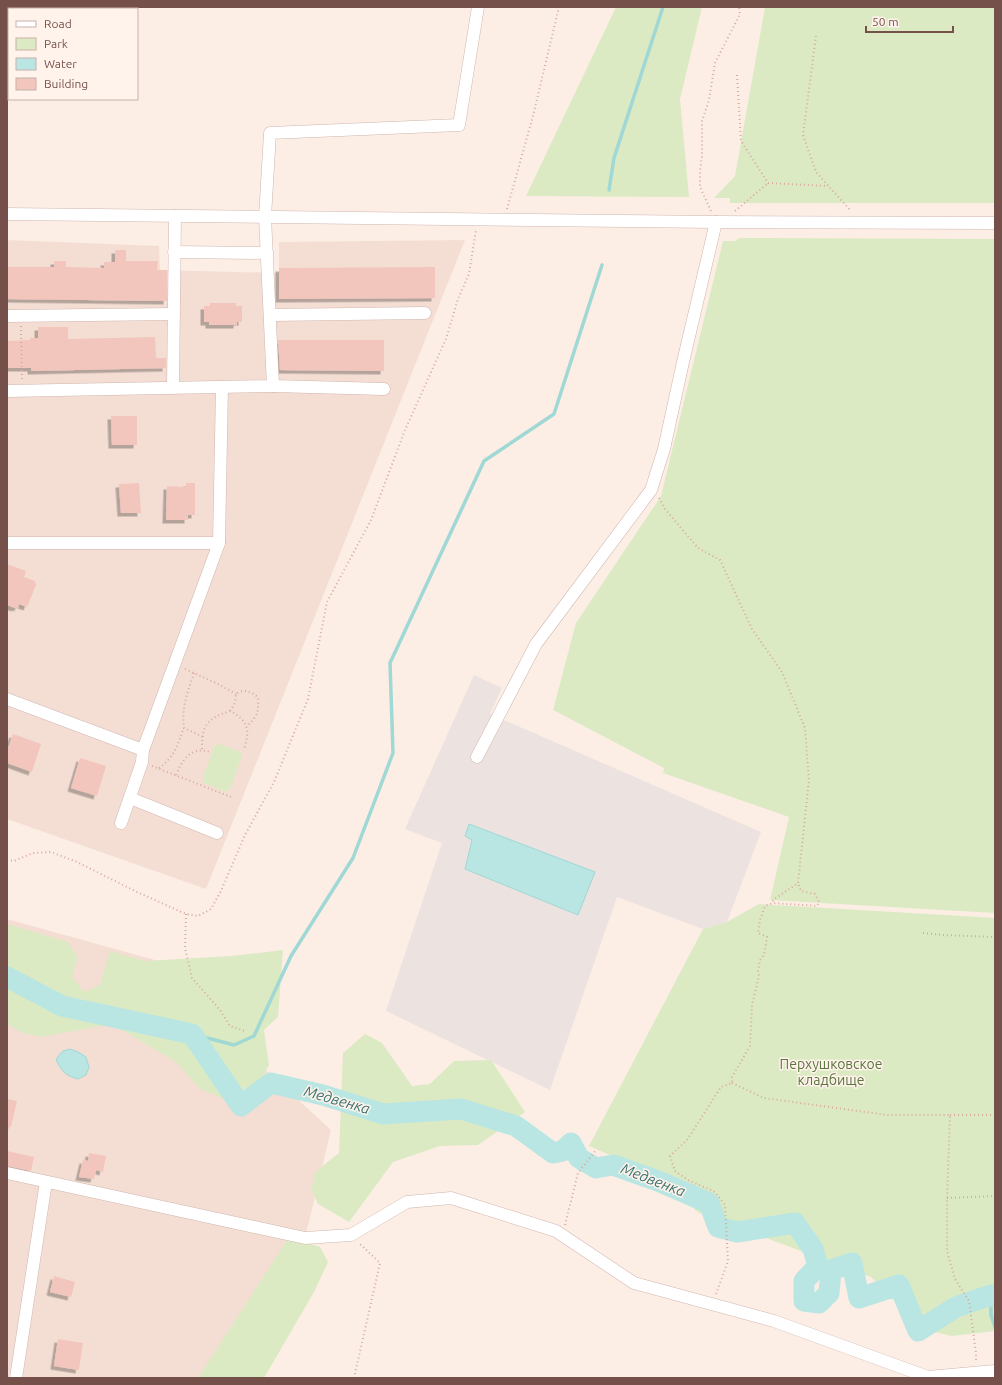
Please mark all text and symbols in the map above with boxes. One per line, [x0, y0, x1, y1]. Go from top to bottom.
legend [8, 8, 138, 100]
scale bar [866, 8, 953, 34]
text: 50 m [872, 15, 899, 28]
text: Road [44, 17, 72, 30]
text: Park [44, 37, 68, 50]
text: Water [44, 57, 77, 70]
text: Building [44, 77, 88, 90]
park label: Перхушковское кладбище [780, 1056, 882, 1088]
water label: Медвенка [302, 1082, 372, 1117]
water label: Медвенка [619, 1159, 688, 1200]

